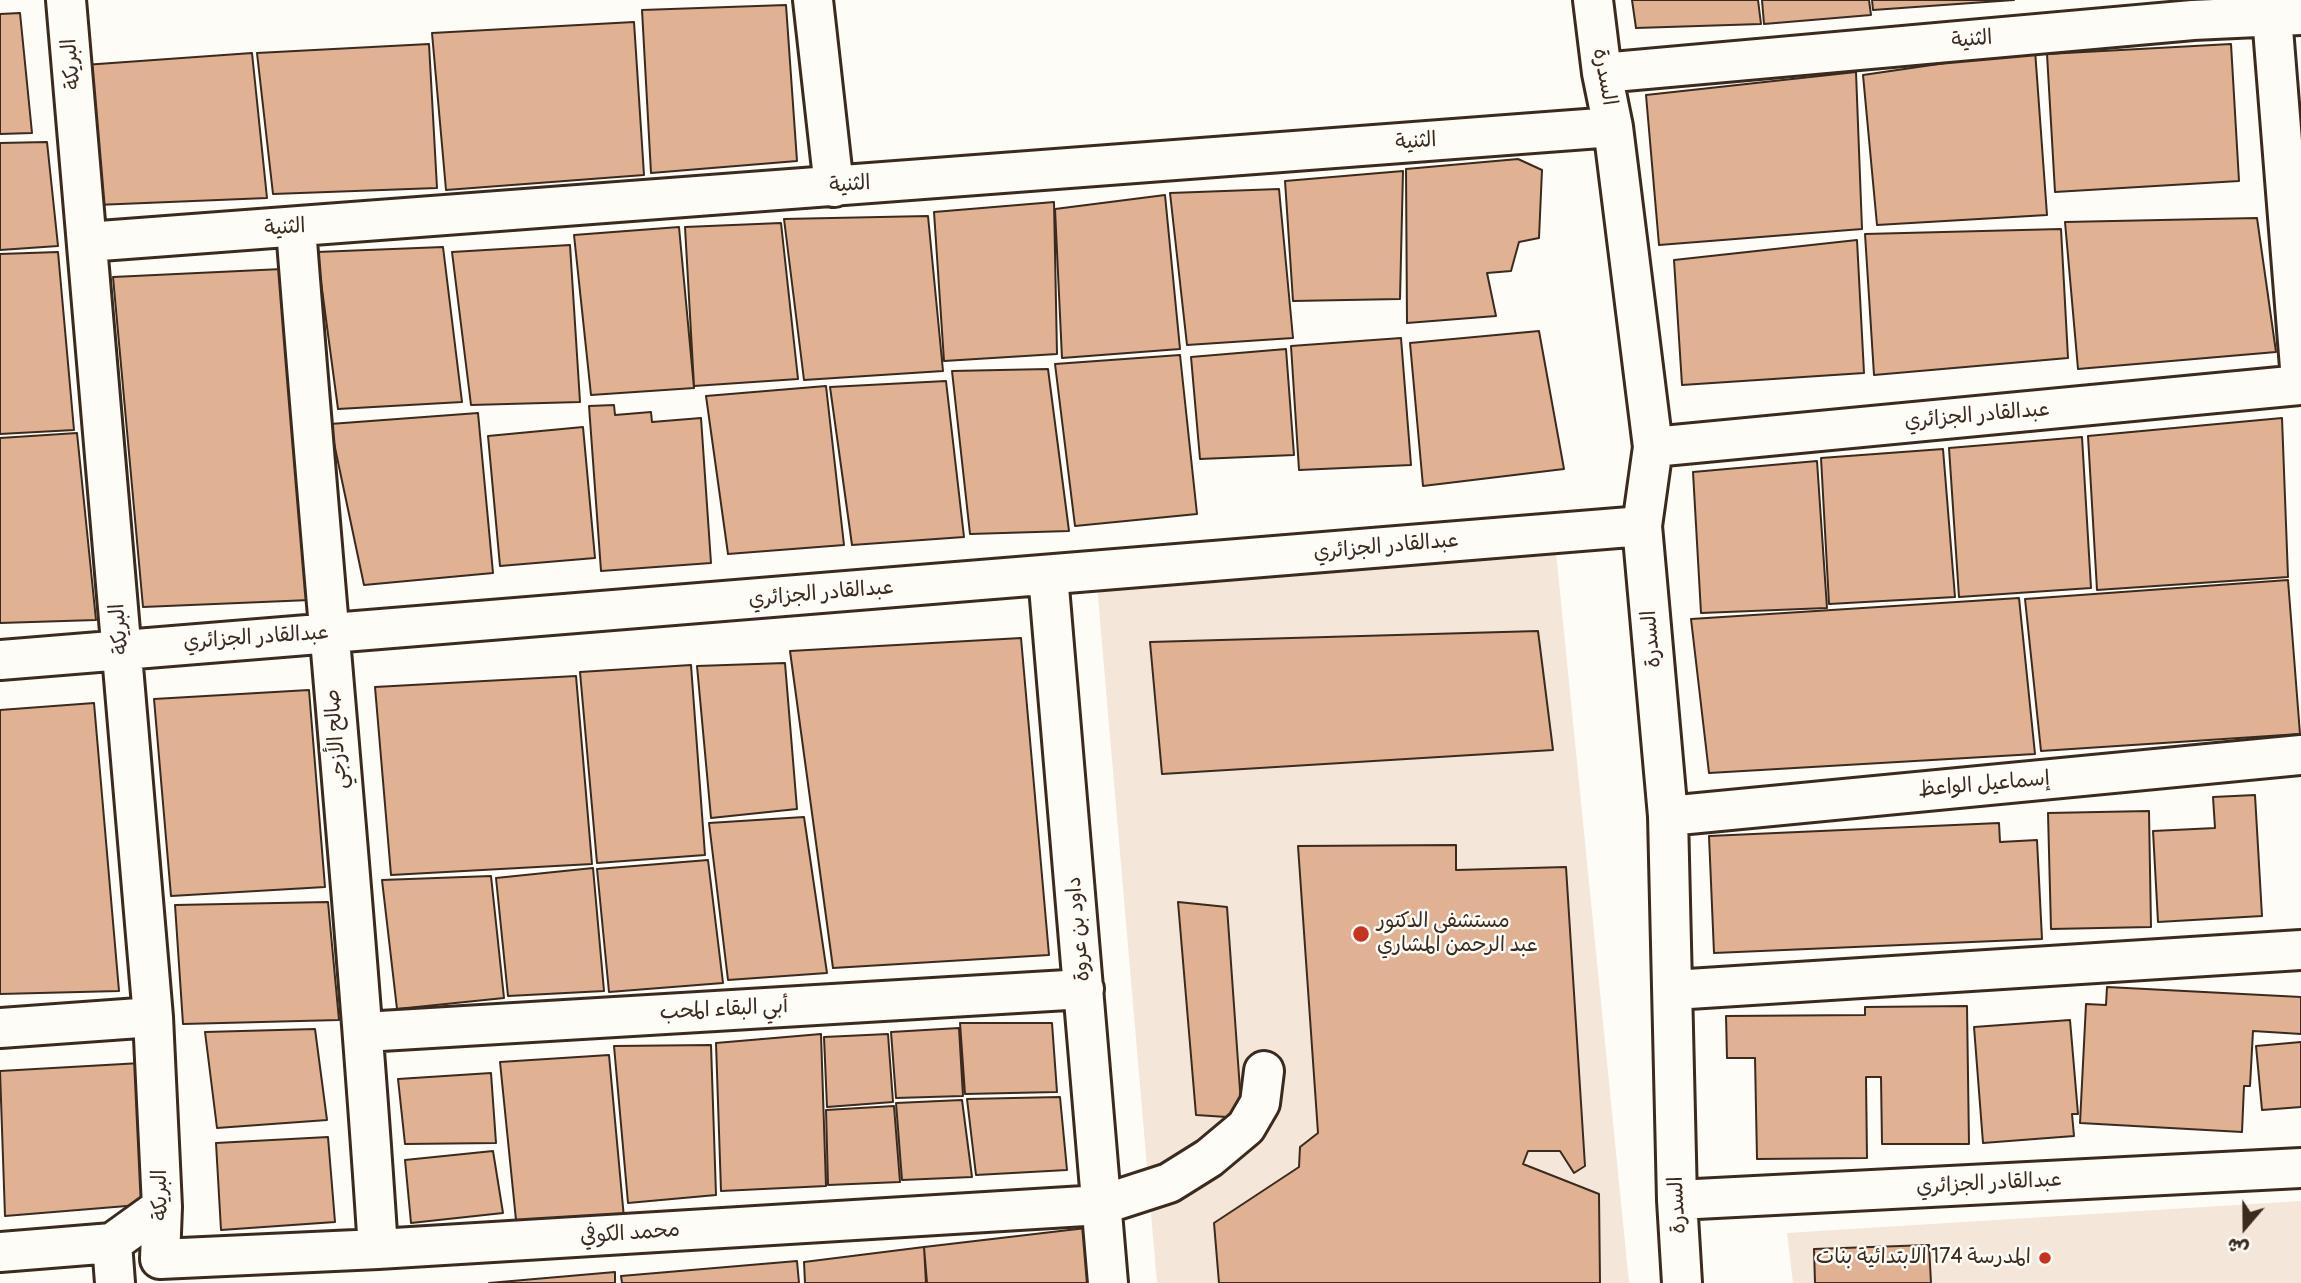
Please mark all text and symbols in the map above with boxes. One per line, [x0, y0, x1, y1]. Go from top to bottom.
street label: الثنية [1950, 26, 1994, 54]
street label: البريكة [57, 37, 87, 91]
street label: السدرة [1587, 46, 1621, 108]
street label: الثنية [1395, 128, 1437, 156]
street label: الثنية [829, 171, 871, 199]
street label: الثنية [264, 214, 306, 242]
street label: عبدالقادر الجزائري [1903, 397, 2051, 435]
street label: عبدالقادر الجزائري [1312, 528, 1460, 566]
street label: عبدالقادر الجزائري [747, 575, 895, 613]
street label: البريكة [105, 602, 135, 656]
street label: السدرة [1637, 609, 1667, 669]
street label: عبدالقادر الجزائري [183, 620, 329, 656]
street label: صالح الأزجي [320, 688, 354, 790]
street label: إسماعيل الواعظ [1917, 767, 2051, 803]
street label: داود بن عروة [1062, 875, 1096, 983]
place label: مستشفى الدكتور عبد الرحمن المشاري [1377, 909, 1538, 959]
marker: مستشفى الدكتور عبد الرحمن المشاري [1351, 924, 1371, 944]
street label: أبي البقاء المحب [659, 994, 789, 1026]
street label: عبدالقادر الجزائري [1916, 1168, 2062, 1200]
street label: البريكة [148, 1169, 174, 1221]
street label: السدرة [1664, 1176, 1692, 1234]
north arrow [2210, 1192, 2280, 1262]
street label: محمد الكوفي [579, 1218, 681, 1250]
text: ش [2224, 1232, 2252, 1262]
place label: المدرسة 174 الابتدائية بنات [1816, 1245, 2031, 1271]
marker: المدرسة 174 الابتدائية بنات [2037, 1250, 2053, 1266]

